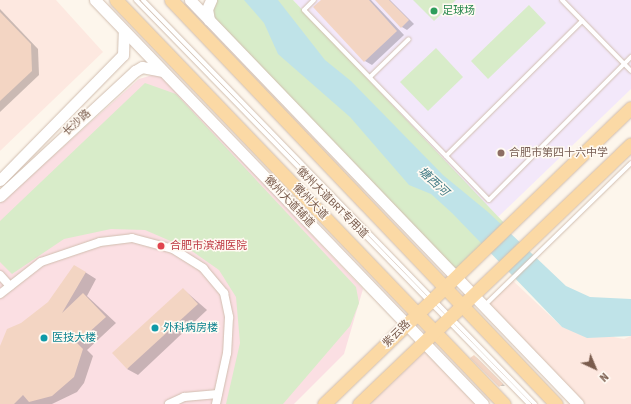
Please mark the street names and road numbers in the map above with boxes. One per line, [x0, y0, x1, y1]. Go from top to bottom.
street label: 长沙路 [60, 107, 94, 139]
street label: 徽州大道BRT专用道 [294, 165, 370, 241]
street label: 徽州大道辅道 [261, 174, 317, 230]
street label: 徽州大道 [290, 182, 330, 222]
street label: 紫云路 [381, 318, 413, 350]

